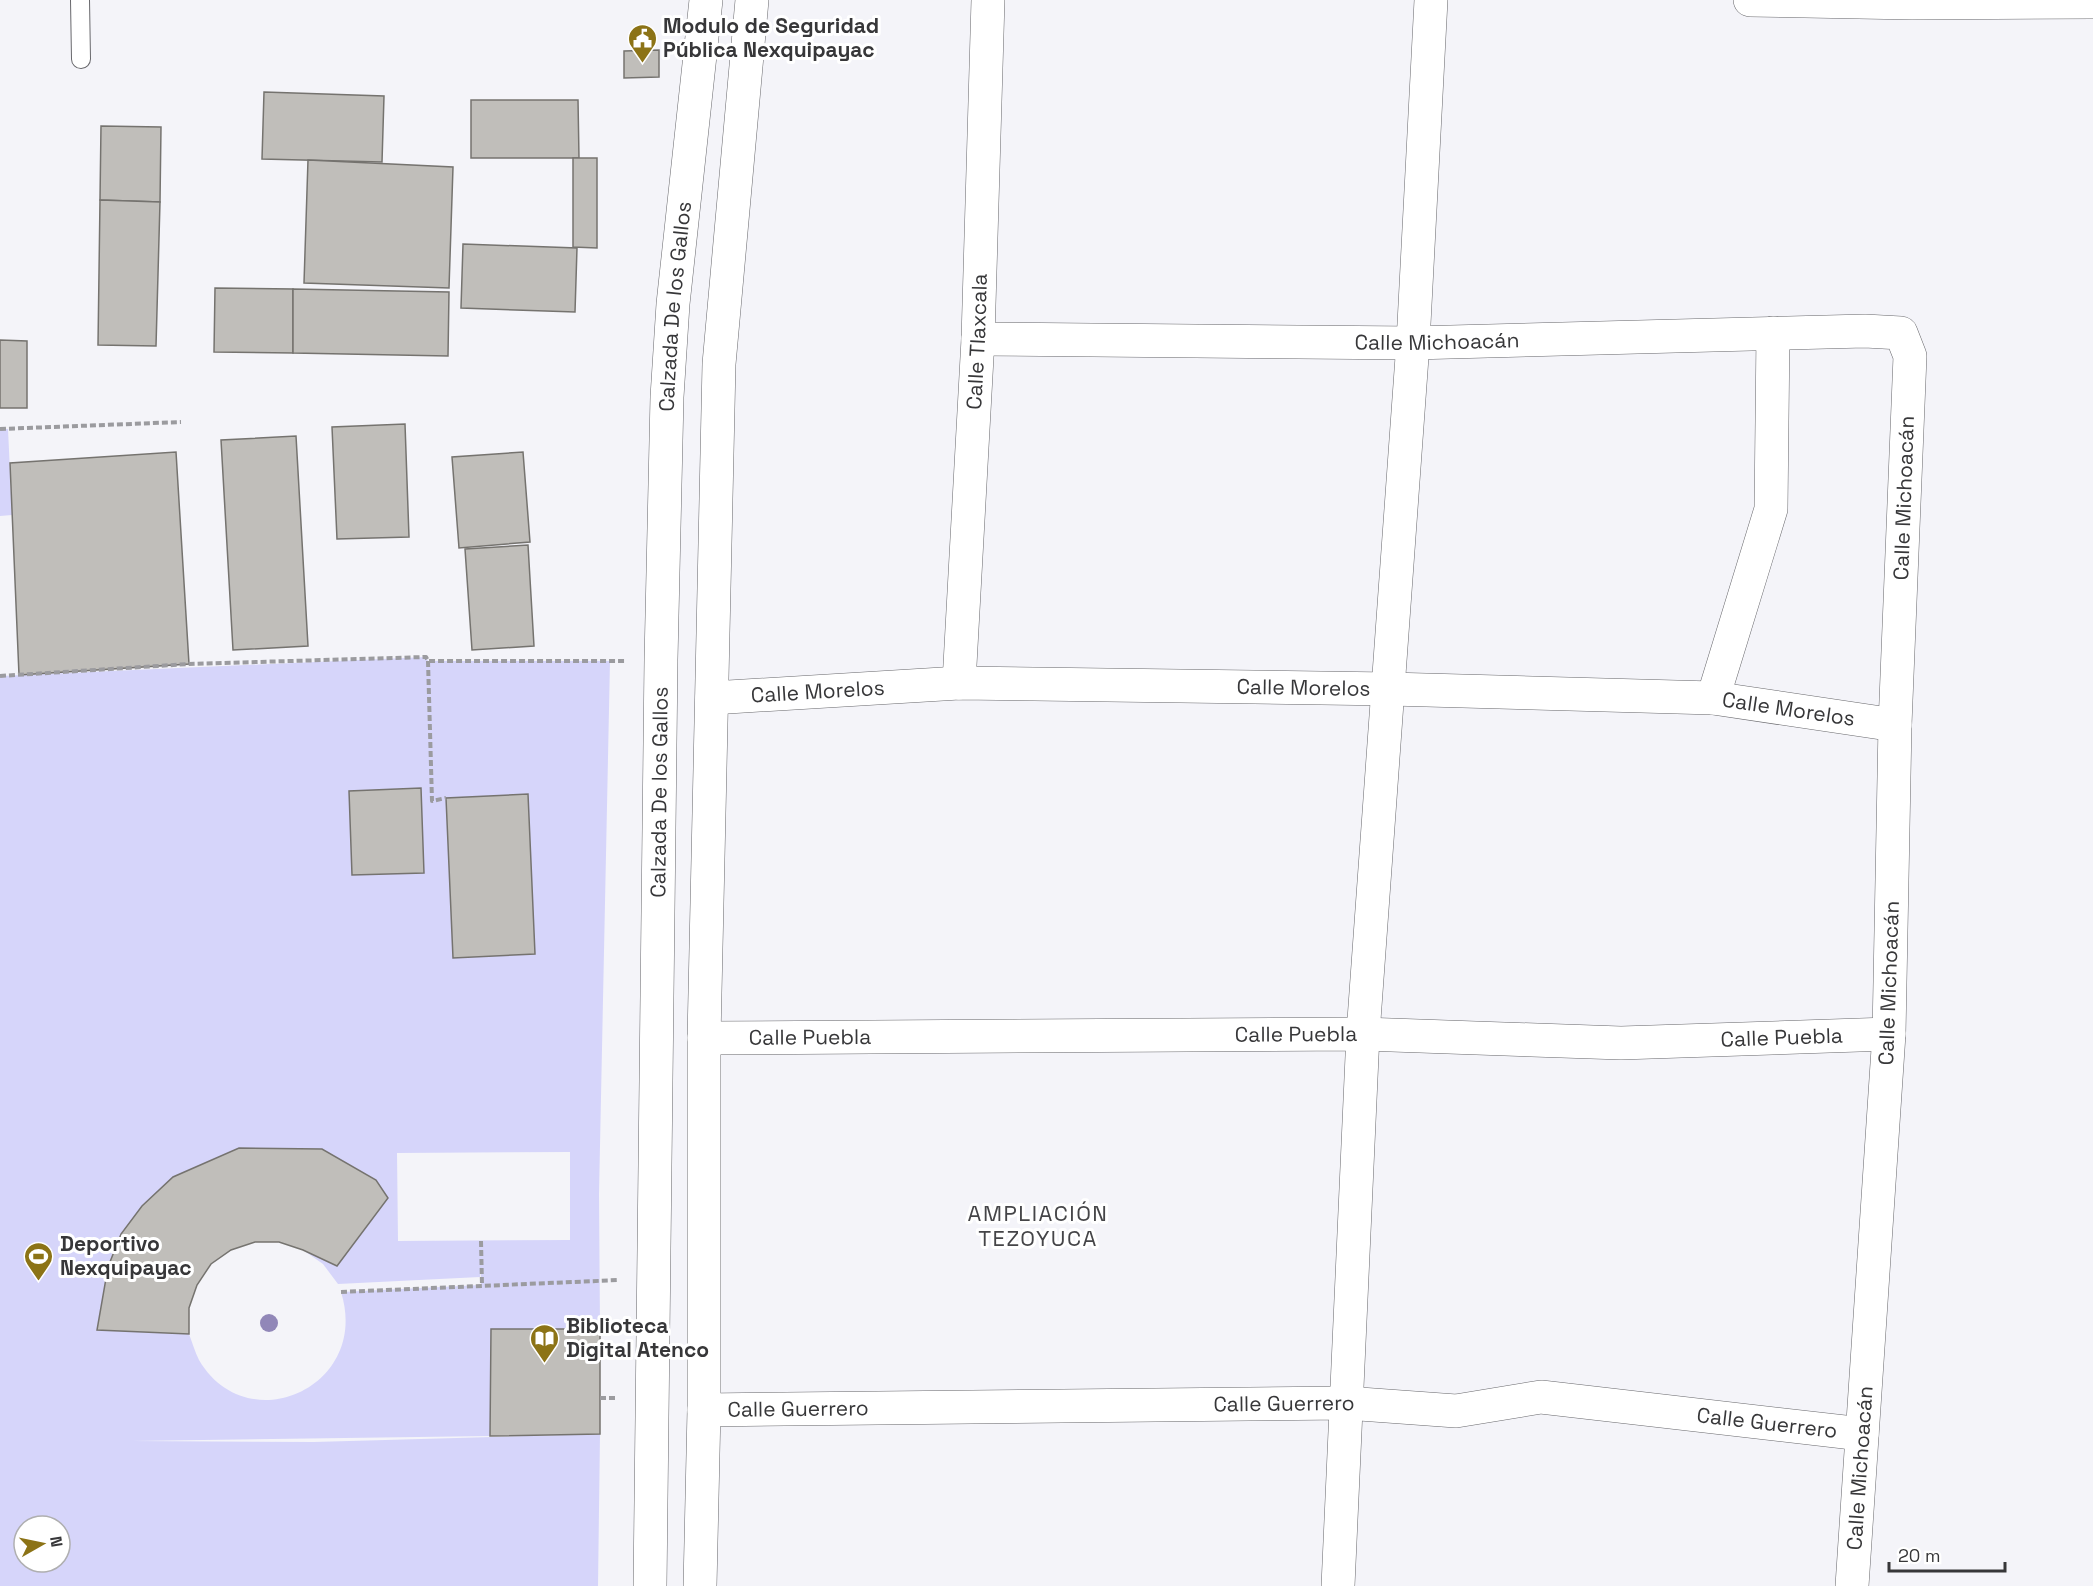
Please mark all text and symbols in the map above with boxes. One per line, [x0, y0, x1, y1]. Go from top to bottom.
place label: Modulo de Seguridad Pública Nexquipayac [663, 12, 879, 63]
public building icon: Modulo de Seguridad Pública Nexquipayac [626, 22, 658, 64]
street label: Calzada De los Gallos [653, 200, 697, 412]
street label: Calle Tlaxcala [960, 273, 993, 410]
street label: Calle Michoacán [1354, 326, 1520, 356]
street label: Calle Michoacán [1887, 415, 1920, 581]
street label: Calle Morelos [1236, 673, 1371, 702]
street label: Calle Morelos [750, 674, 886, 709]
street label: Calzada De los Gallos [644, 686, 674, 898]
street label: Calle Morelos [1720, 686, 1857, 732]
street label: Calle Michoacán [1872, 900, 1905, 1066]
street label: Calle Puebla [1235, 1020, 1357, 1048]
street label: Calle Puebla [1720, 1022, 1843, 1053]
street label: Calle Puebla [749, 1023, 871, 1051]
district label: AMPLIACIÓN TEZOYUCA [968, 1199, 1108, 1252]
place label: Deportivo Nexquipayac [60, 1230, 192, 1281]
sports icon: Deportivo Nexquipayac [23, 1240, 55, 1282]
place label: Biblioteca Digital Atenco [566, 1312, 709, 1363]
library icon: Biblioteca Digital Atenco [529, 1322, 561, 1364]
street label: Calle Michoacán [1840, 1385, 1879, 1551]
street label: Calle Guerrero [1213, 1389, 1356, 1417]
street label: Calle Guerrero [727, 1394, 869, 1423]
street label: Calle Guerrero [1695, 1401, 1839, 1444]
north arrow [12, 1514, 72, 1574]
text: N [45, 1535, 68, 1549]
scale bar [1889, 1535, 2004, 1573]
text: 20 m [1898, 1544, 1941, 1567]

